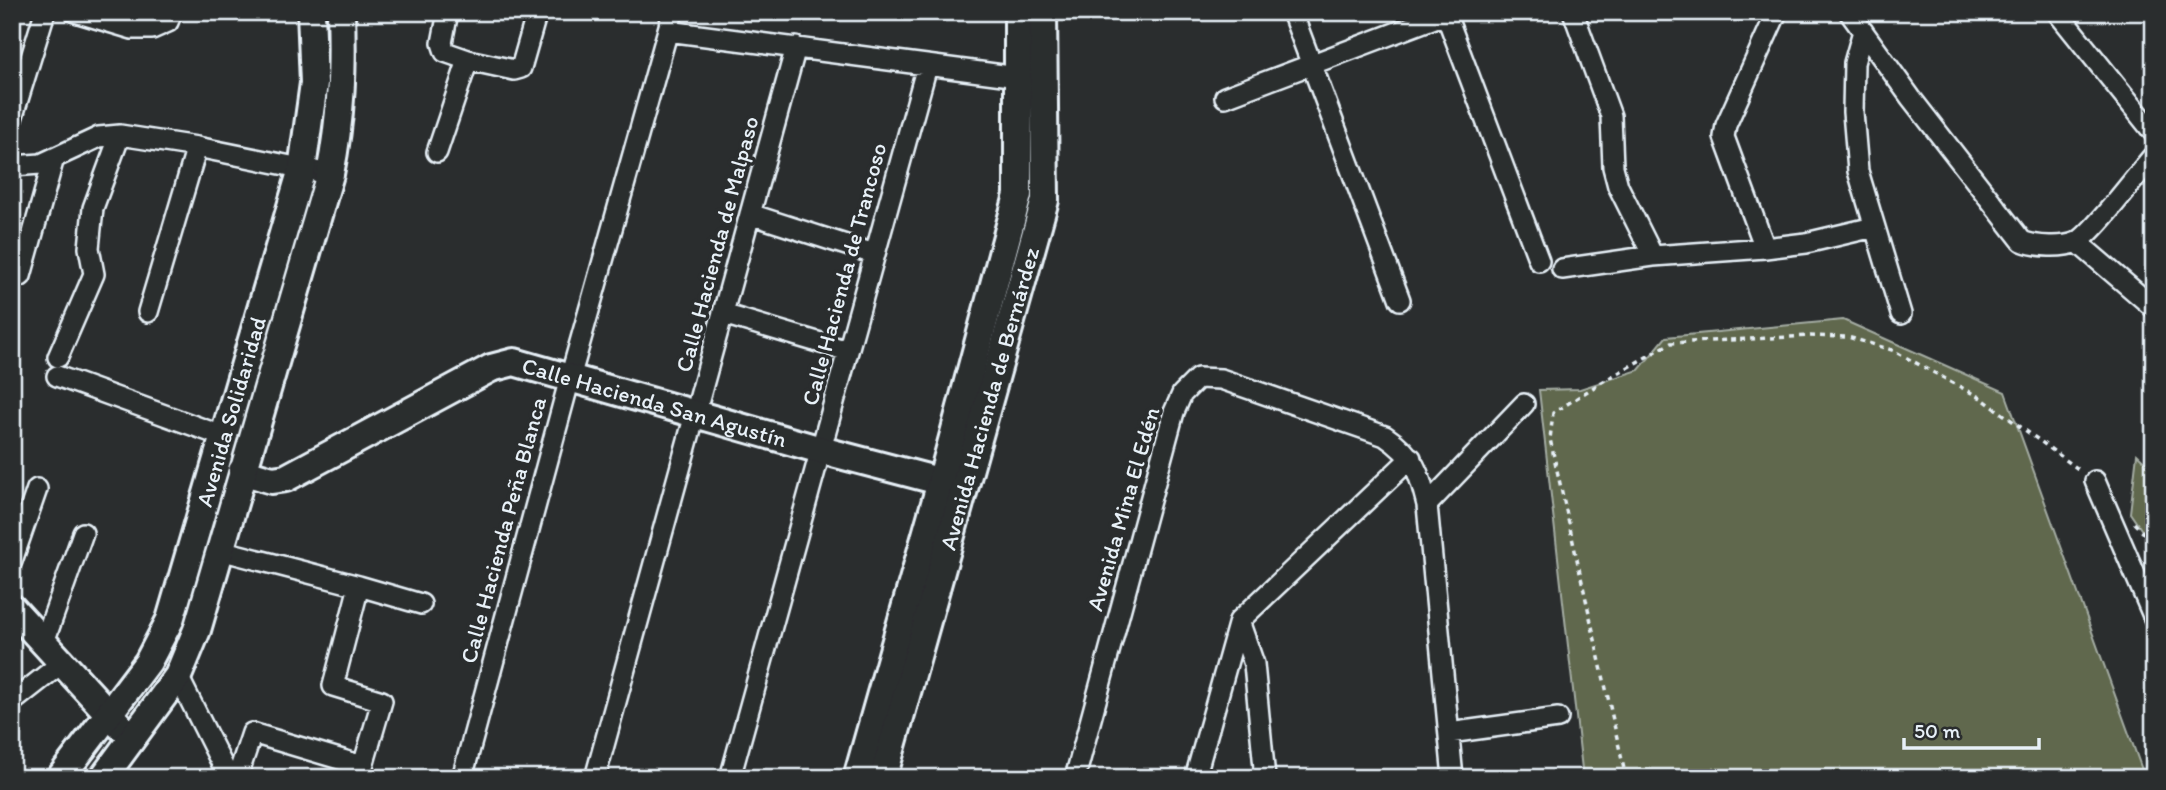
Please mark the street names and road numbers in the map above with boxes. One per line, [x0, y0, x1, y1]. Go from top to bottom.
street label: Calle Hacienda de Malpaso [669, 113, 765, 375]
street label: Calle Hacienda de Trancoso [795, 140, 893, 408]
street label: Avenida Hacienda de Bernárdez [934, 244, 1045, 553]
street label: Avenida Solidaridad [190, 313, 272, 510]
street label: Calle Hacienda San Agustín [519, 351, 790, 453]
street label: Calle Hacienda Peña Blanca [454, 394, 552, 666]
street label: Avenida Mina El Edén [1080, 404, 1166, 614]

